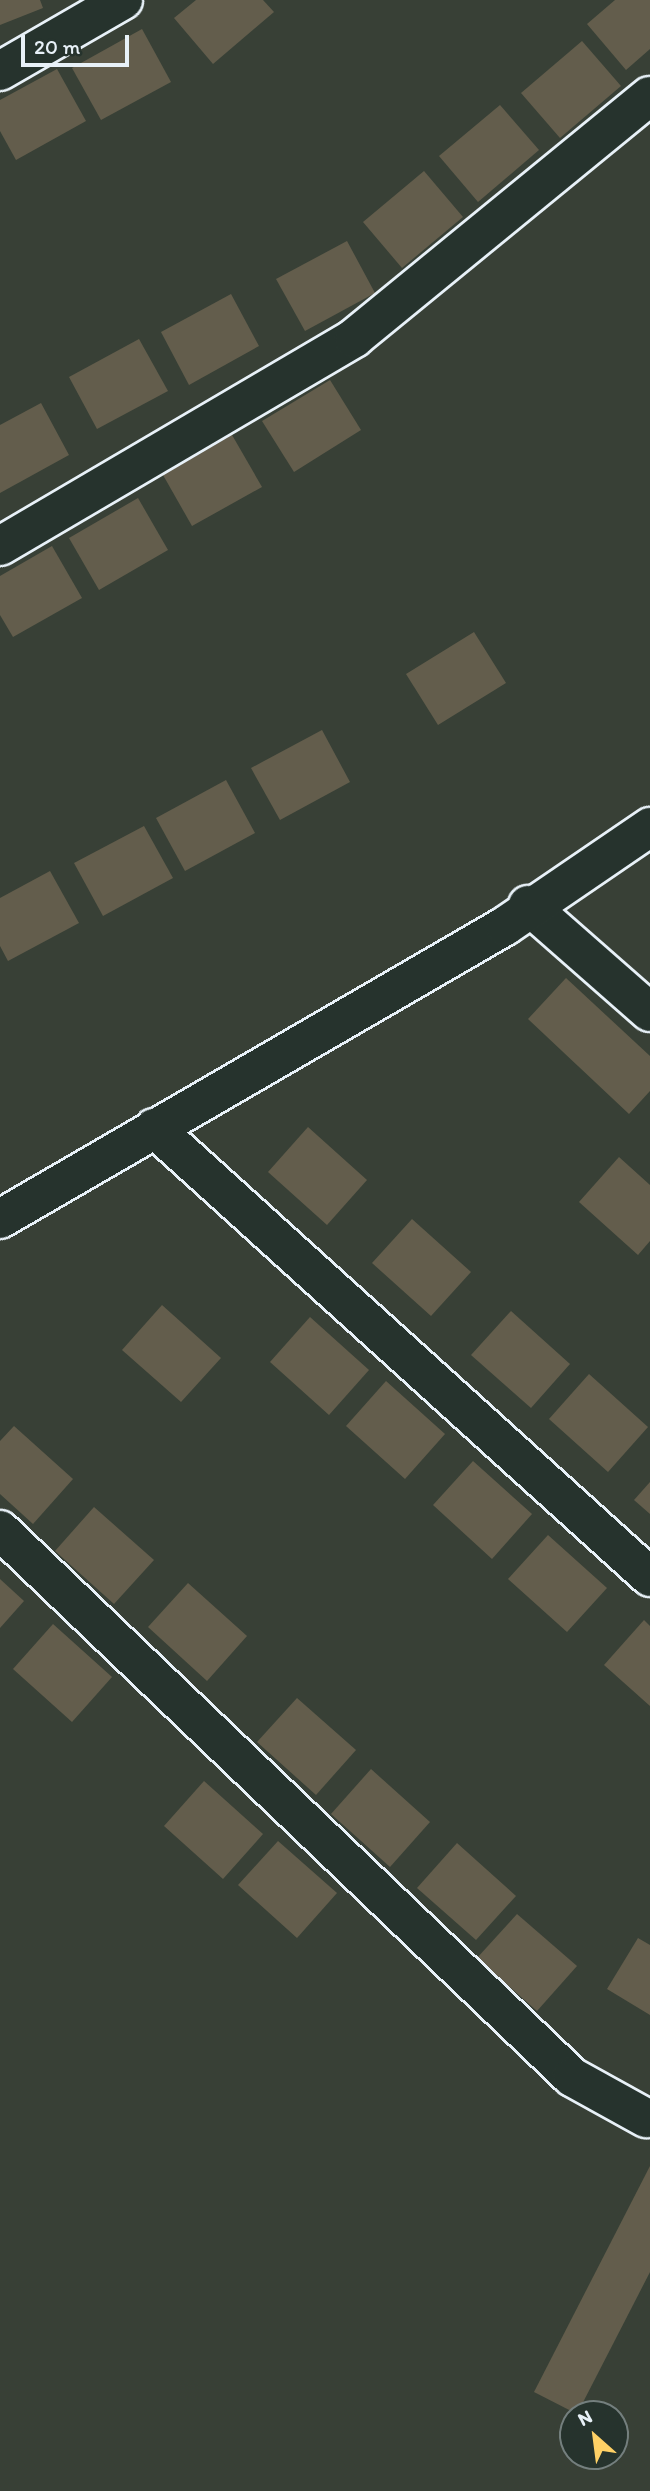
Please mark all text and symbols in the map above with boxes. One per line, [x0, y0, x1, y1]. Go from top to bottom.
scale bar [24, 21, 133, 65]
text: 20 m [34, 34, 80, 59]
north arrow [559, 2400, 629, 2470]
text: N [574, 2405, 596, 2431]

